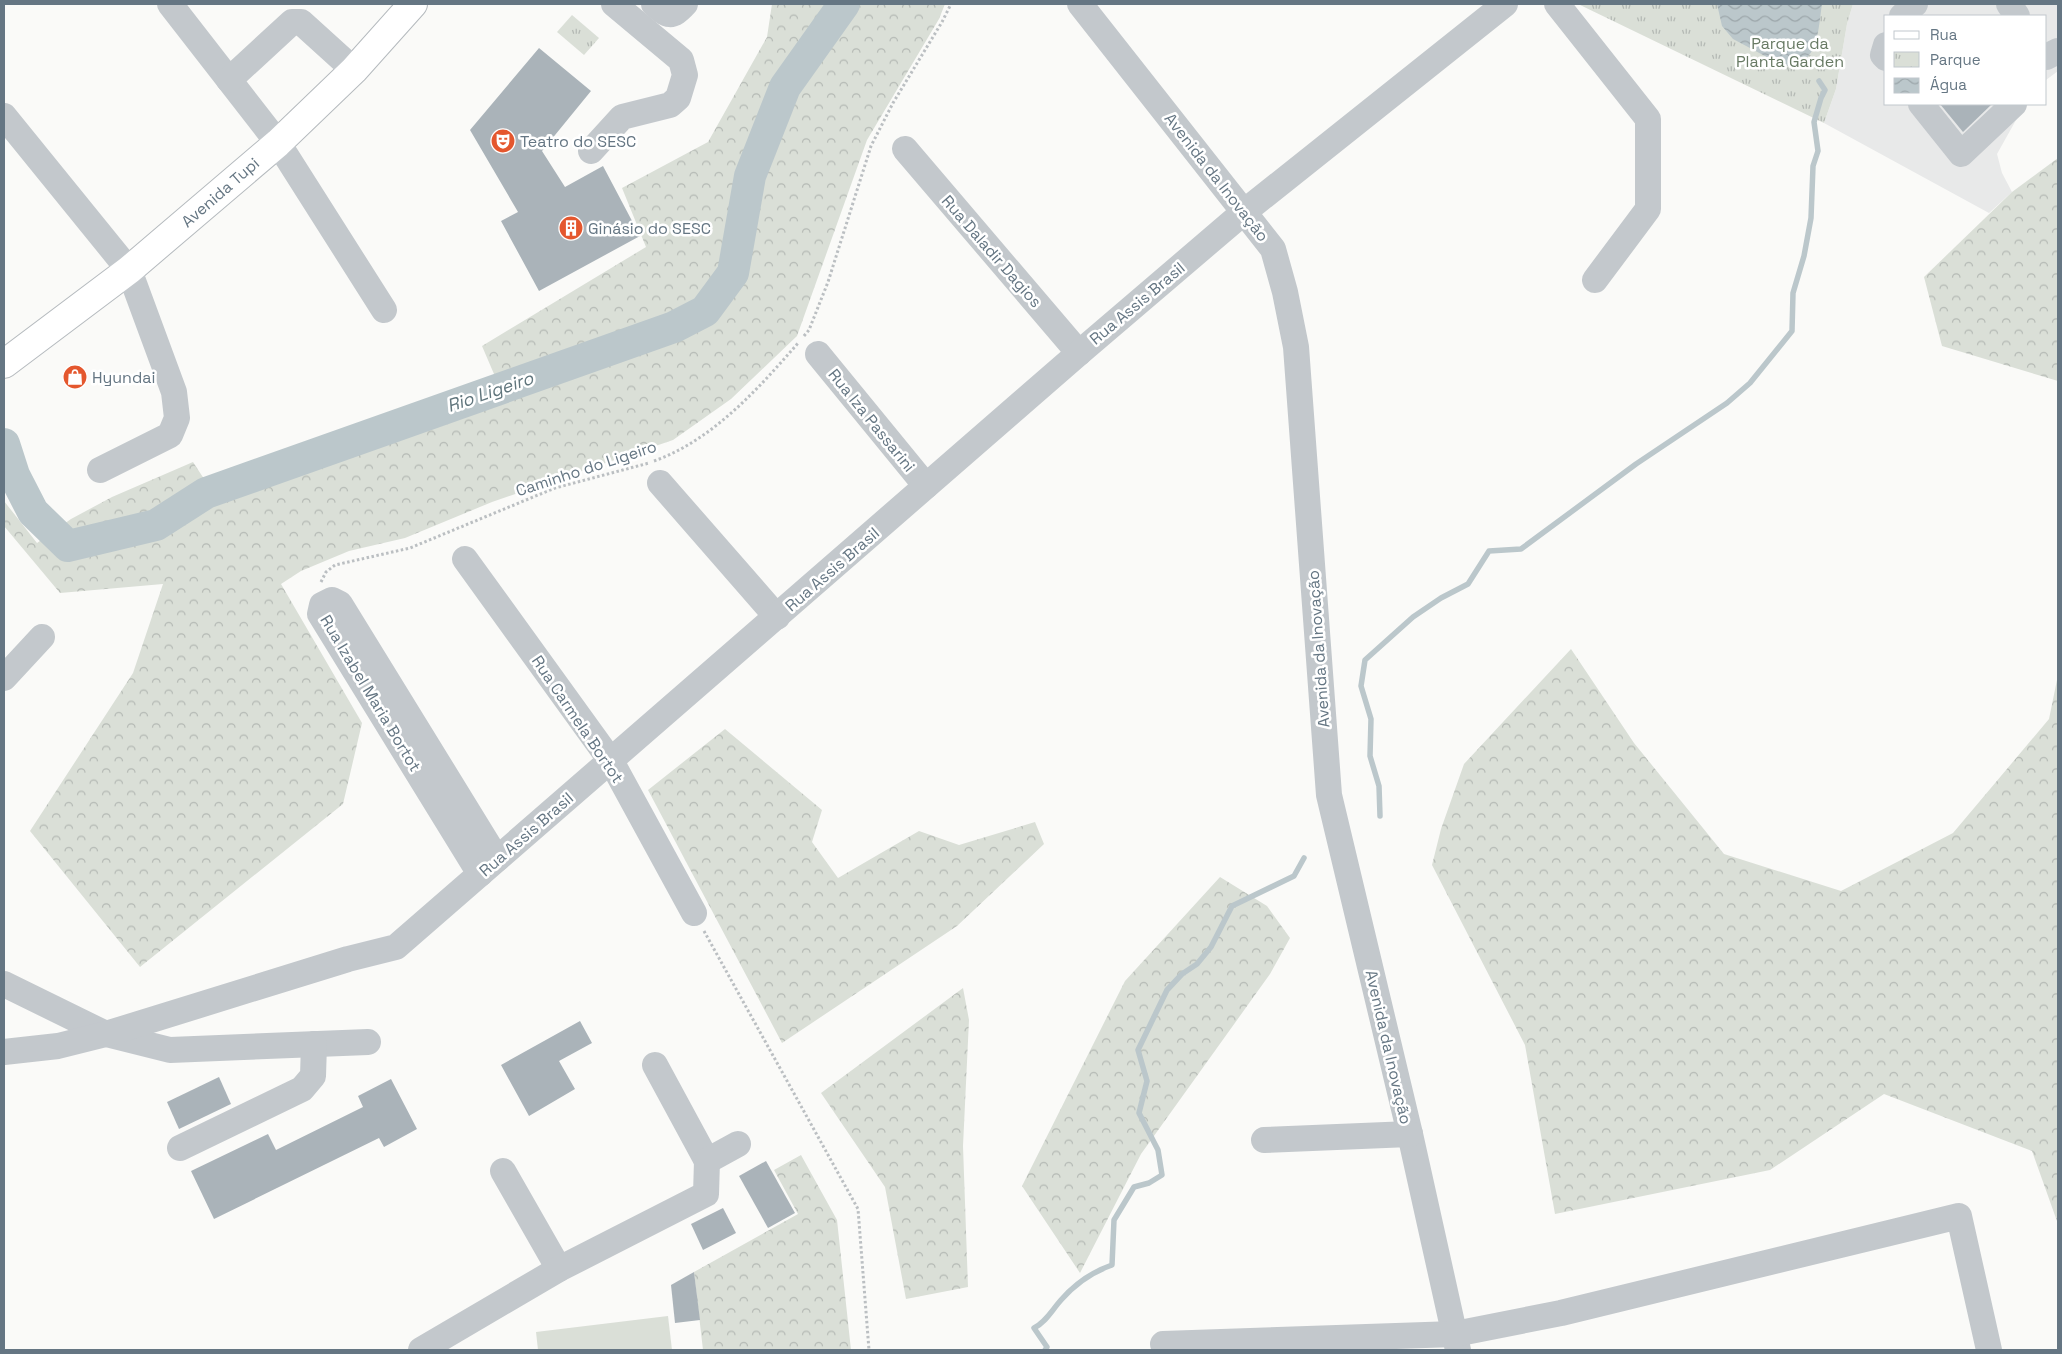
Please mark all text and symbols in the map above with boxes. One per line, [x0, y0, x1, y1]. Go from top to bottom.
legend [1884, 15, 2047, 105]
text: Rua [1930, 25, 1958, 44]
park label: Parque da Planta Garden [1736, 33, 1844, 72]
text: Parque [1930, 50, 1981, 69]
text: Água [1930, 75, 1967, 94]
street label: Avenida da Inovação [1160, 109, 1273, 246]
theatre icon: Teatro do SESC [490, 128, 516, 154]
place label: Teatro do SESC [520, 131, 636, 152]
street label: Avenida Tupi [177, 153, 264, 232]
street label: Rua Daladir Dagios [937, 191, 1046, 312]
building icon: Ginásio do SESC [558, 215, 584, 241]
place label: Ginásio do SESC [588, 218, 711, 239]
street label: Rua Assis Brasil [1085, 257, 1189, 349]
shop icon: Hyundai [62, 364, 88, 390]
street label: Rua Iza Passarini [823, 364, 920, 476]
water label: Rio Ligeiro [444, 366, 537, 417]
place label: Hyundai [92, 367, 155, 388]
street label: Caminho do Ligeiro [513, 436, 659, 501]
street label: Rua Assis Brasil [781, 523, 884, 616]
street label: Avenida da Inovação [1303, 570, 1334, 728]
street label: Rua Izabel Maria Bortot [315, 611, 426, 775]
street label: Rua Carmela Bortot [527, 651, 628, 787]
street label: Rua Assis Brasil [475, 788, 578, 881]
street label: Avenida da Inovação [1361, 968, 1416, 1126]

